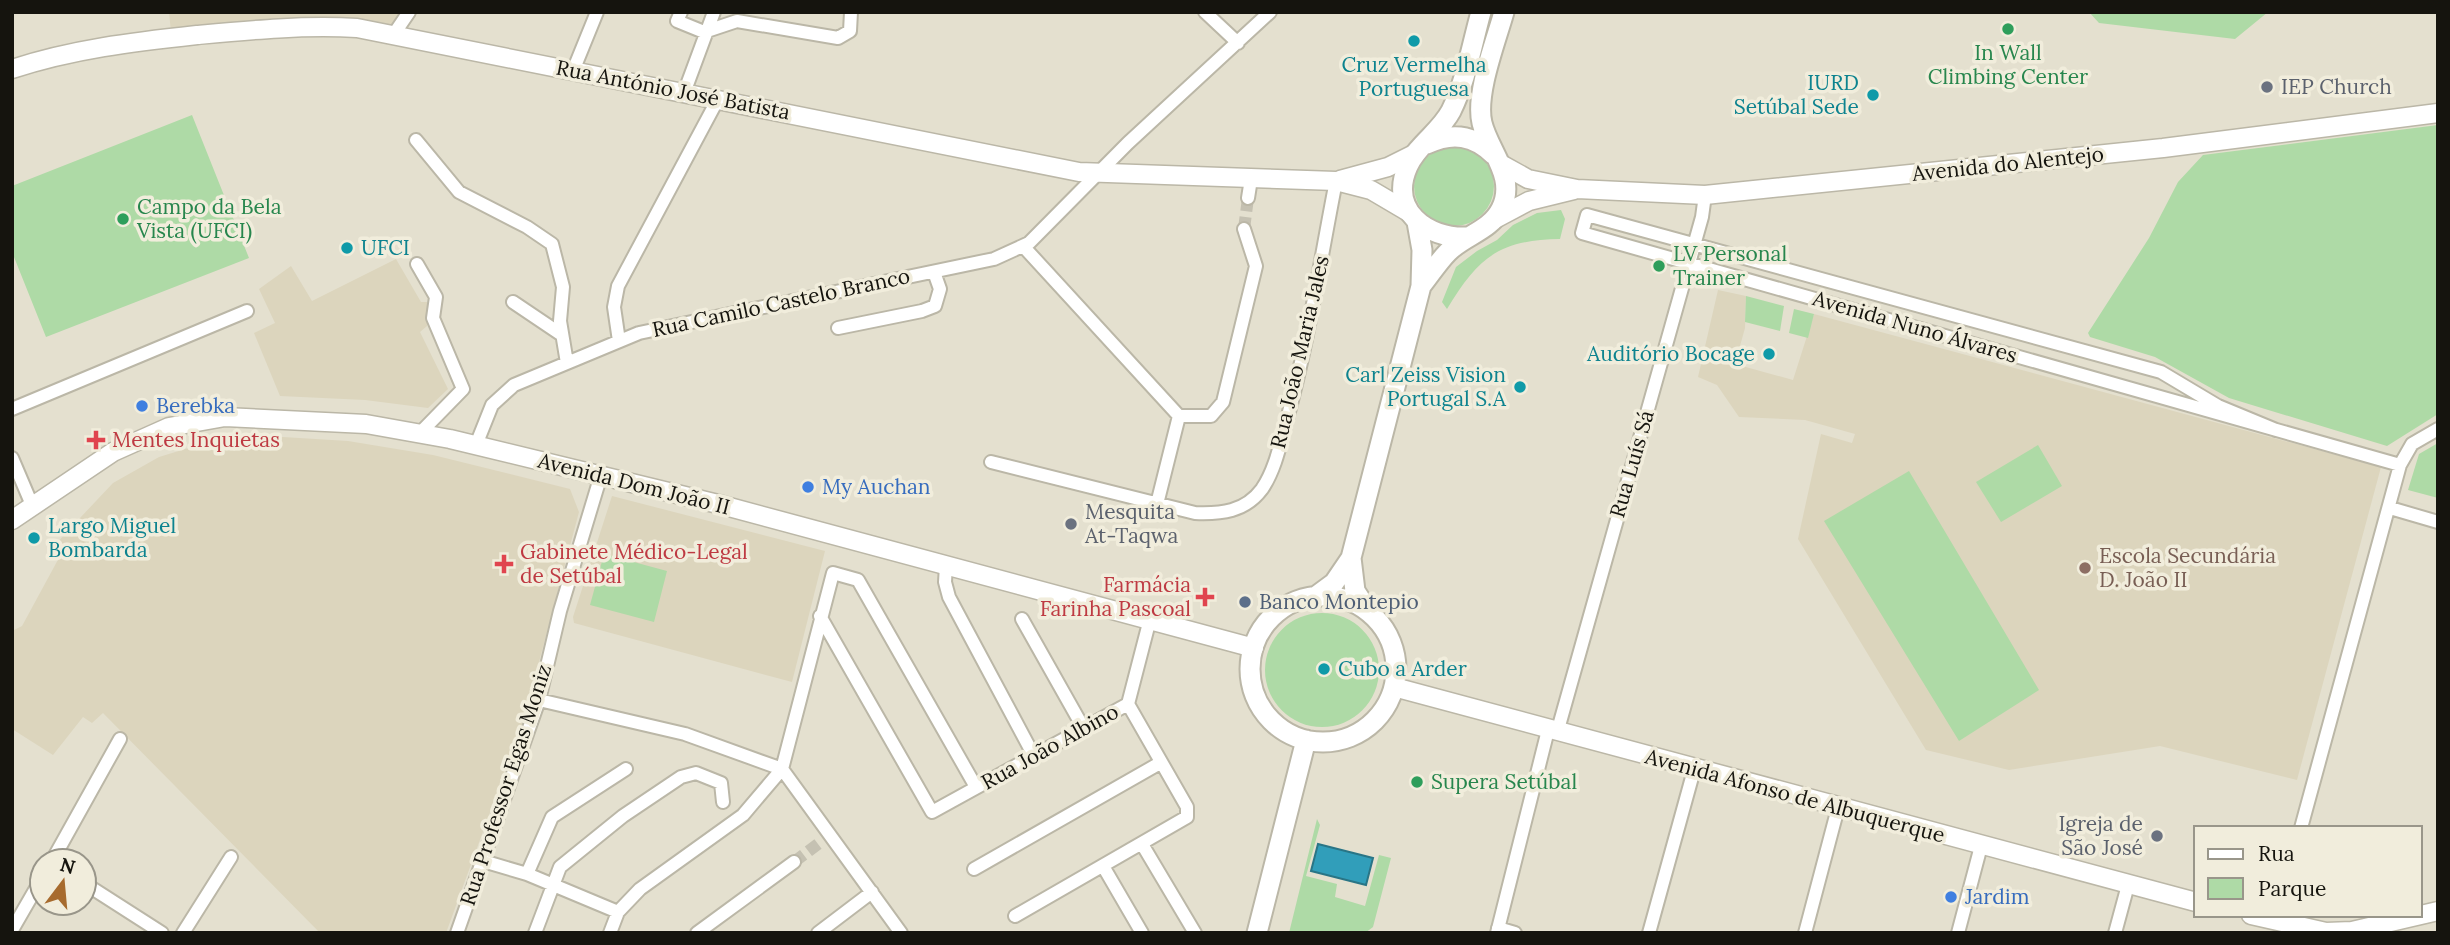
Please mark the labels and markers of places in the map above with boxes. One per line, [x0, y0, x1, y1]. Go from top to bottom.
marker: In Wall Climbing Center [2000, 21, 2016, 37]
marker: Cruz Vermelha Portuguesa [1406, 33, 1422, 49]
place label: In Wall Climbing Center [1928, 39, 2088, 90]
place label: Cruz Vermelha Portuguesa [1341, 51, 1487, 102]
place label: IURD Setúbal Sede [1734, 69, 1859, 120]
place label: IEP Church [2281, 73, 2392, 100]
marker: IEP Church [2259, 79, 2275, 95]
marker: IURD Setúbal Sede [1865, 87, 1881, 103]
place label: Campo da Bela Vista (UFCI) [136, 193, 282, 244]
marker: Campo da Bela Vista (UFCI) [115, 211, 131, 227]
place label: UFCI [361, 234, 410, 261]
marker: UFCI [339, 240, 355, 256]
place label: LV Personal Trainer [1673, 240, 1787, 291]
marker: LV Personal Trainer [1651, 258, 1667, 274]
place label: Auditório Bocage [1586, 340, 1755, 367]
marker: Auditório Bocage [1761, 346, 1777, 362]
place label: Carl Zeiss Vision Portugal S.A [1345, 361, 1507, 412]
marker: Carl Zeiss Vision Portugal S.A [1512, 379, 1528, 395]
place label: Berebka [156, 392, 235, 419]
marker: Berebka [134, 398, 150, 414]
place label: Mentes Inquietas [112, 426, 280, 453]
marker: Mentes Inquietas [86, 430, 106, 450]
place label: My Auchan [822, 473, 931, 500]
marker: My Auchan [800, 479, 816, 495]
place label: Mesquita At-Taqwa [1084, 498, 1178, 549]
place label: Largo Miguel Bombarda [48, 512, 176, 563]
marker: Mesquita At-Taqwa [1063, 516, 1079, 532]
marker: Largo Miguel Bombarda [26, 530, 42, 546]
place label: Gabinete Médico-Legal de Setúbal [520, 538, 748, 589]
place label: Escola Secundária D. João II [2099, 542, 2276, 593]
marker: Gabinete Médico-Legal de Setúbal [494, 554, 514, 574]
marker: Escola Secundária D. João II [2077, 560, 2093, 576]
place label: Farmácia Farinha Pascoal [1040, 571, 1191, 622]
place label: Banco Montepio [1259, 588, 1419, 615]
marker: Farmácia Farinha Pascoal [1197, 589, 1213, 605]
marker: Banco Montepio [1237, 594, 1253, 610]
place label: Cubo a Arder [1338, 655, 1467, 682]
marker: Cubo a Arder [1316, 661, 1332, 677]
place label: Supera Setúbal [1431, 768, 1577, 795]
marker: Supera Setúbal [1409, 774, 1425, 790]
place label: Igreja de São José [2059, 810, 2143, 861]
marker: Igreja de São José [2149, 828, 2165, 844]
place label: Jardim [1964, 883, 2030, 910]
marker: Jardim [1943, 889, 1959, 905]

